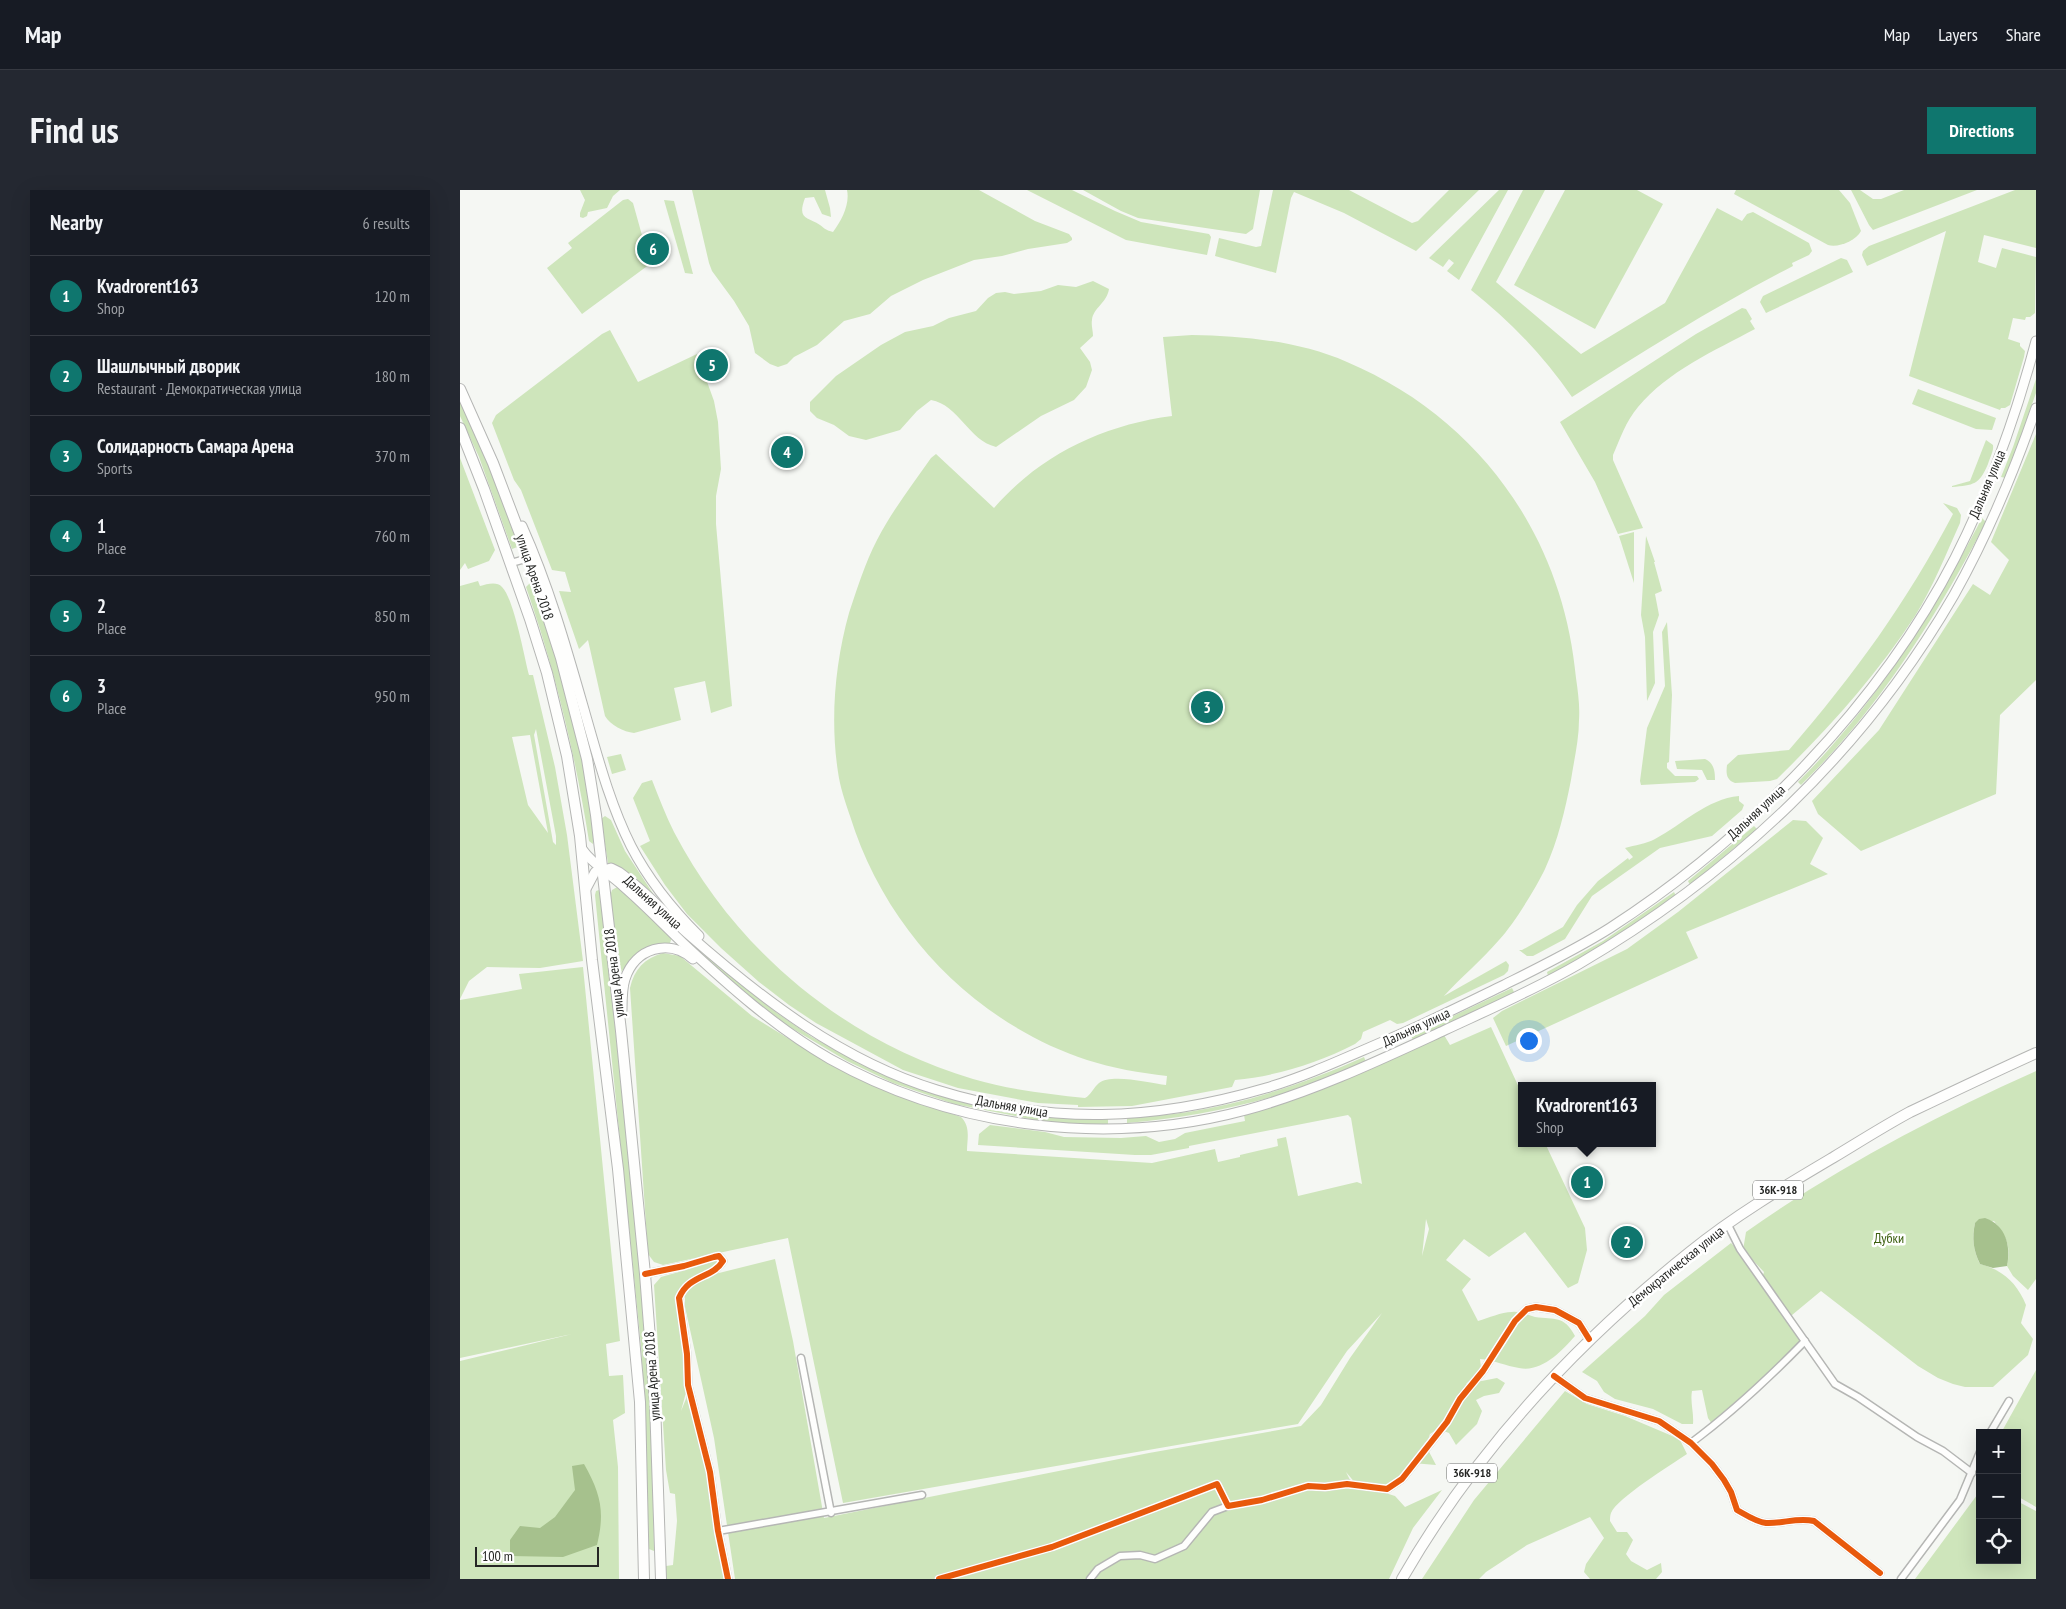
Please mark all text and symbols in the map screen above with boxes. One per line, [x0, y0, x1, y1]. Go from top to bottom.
text: Map [25, 19, 62, 50]
text: Map [1884, 23, 1910, 46]
text: Layers [1938, 23, 1978, 46]
text: Share [2006, 23, 2041, 46]
text: Find us [30, 107, 119, 153]
button: Directions [1927, 107, 2036, 154]
text: Nearby [50, 209, 103, 236]
text: 6 results [363, 213, 410, 233]
pin: 6 [637, 230, 669, 268]
text: Kvadrorent163 [97, 274, 199, 298]
text: 1 [62, 286, 70, 306]
text: 120 m [375, 286, 410, 306]
text: Shop [97, 298, 125, 318]
pin: 5 [696, 346, 728, 384]
text: Шашлычный дворик [97, 354, 240, 378]
text: 2 [62, 366, 70, 386]
text: 180 m [375, 366, 410, 386]
text: Restaurant · Демократическая улица [97, 378, 302, 398]
pin: 4 [771, 433, 803, 471]
text: Солидарность Самара Арена [97, 434, 294, 458]
text: 3 [62, 446, 70, 466]
text: 370 m [375, 446, 410, 466]
street label: Дальняя улица [1965, 447, 2009, 521]
text: Sports [97, 458, 132, 478]
text: 1 [97, 514, 106, 538]
text: 4 [62, 526, 70, 546]
text: 760 m [375, 526, 410, 546]
street label: улица Арена 2018 [512, 532, 558, 622]
text: Place [97, 538, 126, 558]
text: 2 [97, 594, 106, 618]
text: 5 [62, 606, 70, 626]
text: 850 m [375, 606, 410, 626]
text: Place [97, 618, 126, 638]
text: 3 [97, 674, 106, 698]
text: 6 [62, 686, 70, 706]
text: 950 m [375, 686, 410, 706]
pin: 3 [1191, 688, 1223, 726]
text: Place [97, 698, 126, 718]
street label: Дальняя улица [1723, 781, 1789, 843]
street label: Дальняя улица [620, 871, 686, 933]
street label: улица Арена 2018 [600, 927, 628, 1019]
street label: Дальняя улица [1379, 1003, 1453, 1051]
your location [1516, 1028, 1542, 1054]
popup [1518, 1082, 1656, 1147]
street label: Дальняя улица [975, 1091, 1049, 1121]
text: Kvadrorent163 [1536, 1093, 1638, 1117]
text: Shop [1536, 1117, 1564, 1137]
pin: 1 [1571, 1163, 1603, 1201]
road number: 36К-918 [1753, 1180, 1803, 1200]
street label: Демократическая улица [1624, 1222, 1728, 1310]
pin: 2 [1611, 1223, 1643, 1261]
park label: Дубки [1874, 1229, 1904, 1247]
street label: улица Арена 2018 [640, 1331, 664, 1421]
map controls [1976, 1429, 2021, 1564]
button: + [1976, 1429, 2021, 1474]
road number: 36К-918 [1447, 1464, 1497, 1482]
button: − [1976, 1474, 2021, 1519]
button: locate [1976, 1519, 2021, 1564]
scale bar [475, 1544, 599, 1567]
text: 100 m [482, 1547, 513, 1565]

